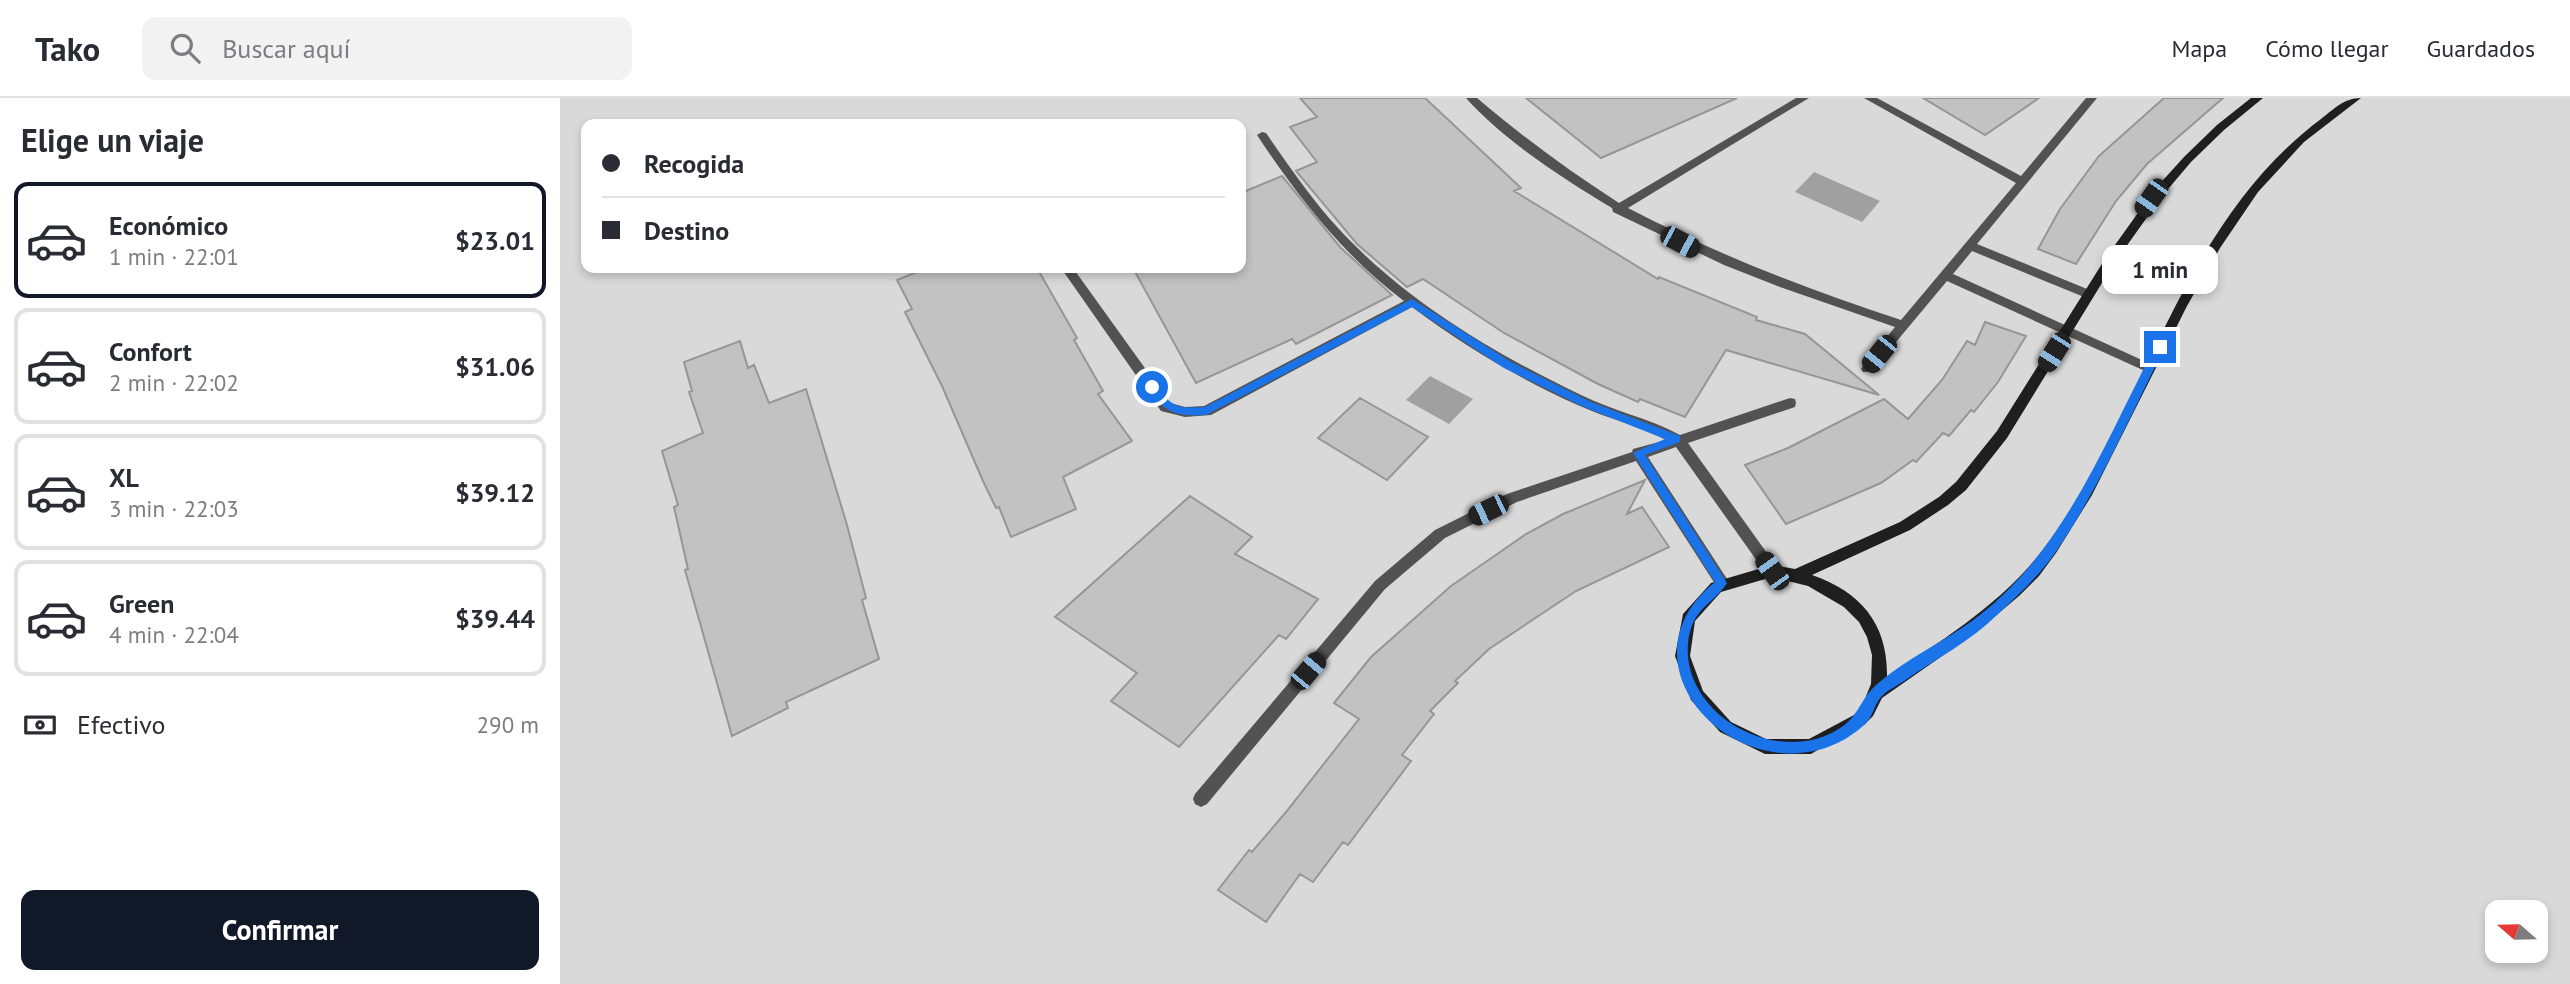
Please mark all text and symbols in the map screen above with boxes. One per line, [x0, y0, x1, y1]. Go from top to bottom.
search box [142, 17, 632, 80]
text: Tako [35, 27, 100, 70]
icon: search [166, 29, 204, 67]
text: Buscar aquí [222, 32, 351, 65]
text: Mapa [2171, 33, 2227, 64]
text: Cómo llegar [2265, 33, 2389, 64]
text: Guardados [2427, 33, 2535, 64]
text: Elige un viaje [21, 119, 204, 161]
text: Recogida [644, 147, 744, 180]
car [2131, 175, 2172, 221]
icon: car [25, 209, 88, 272]
text: Económico [109, 209, 228, 242]
text: Destino [644, 214, 729, 247]
car [1657, 223, 1704, 261]
text: $23.01 [455, 224, 535, 257]
text: 1 min · 22:01 [109, 242, 239, 271]
callout: 1 min [2102, 246, 2218, 294]
text: 1 min [2132, 255, 2188, 284]
car [2034, 329, 2075, 375]
car [1858, 331, 1901, 377]
route end [2144, 331, 2176, 363]
icon: car [25, 335, 88, 398]
text: Confort [109, 335, 192, 368]
text: $31.06 [455, 350, 535, 383]
text: 2 min · 22:02 [109, 368, 239, 397]
route start [1136, 371, 1168, 403]
icon: car [25, 461, 88, 524]
text: XL [109, 461, 139, 494]
text: $39.12 [455, 476, 535, 509]
car [1465, 491, 1512, 529]
text: 3 min · 22:03 [109, 494, 239, 523]
car [1752, 548, 1793, 594]
icon: car [25, 587, 88, 650]
text: Green [109, 587, 174, 620]
text: $39.44 [455, 602, 535, 635]
text: 4 min · 22:04 [109, 620, 239, 649]
car [1287, 648, 1330, 694]
icon: cash [21, 706, 59, 744]
text: Efectivo [77, 708, 166, 741]
text: 290 m [477, 710, 539, 739]
button: Confirmar [21, 890, 539, 970]
north arrow [2485, 900, 2548, 962]
map controls [2485, 900, 2548, 963]

